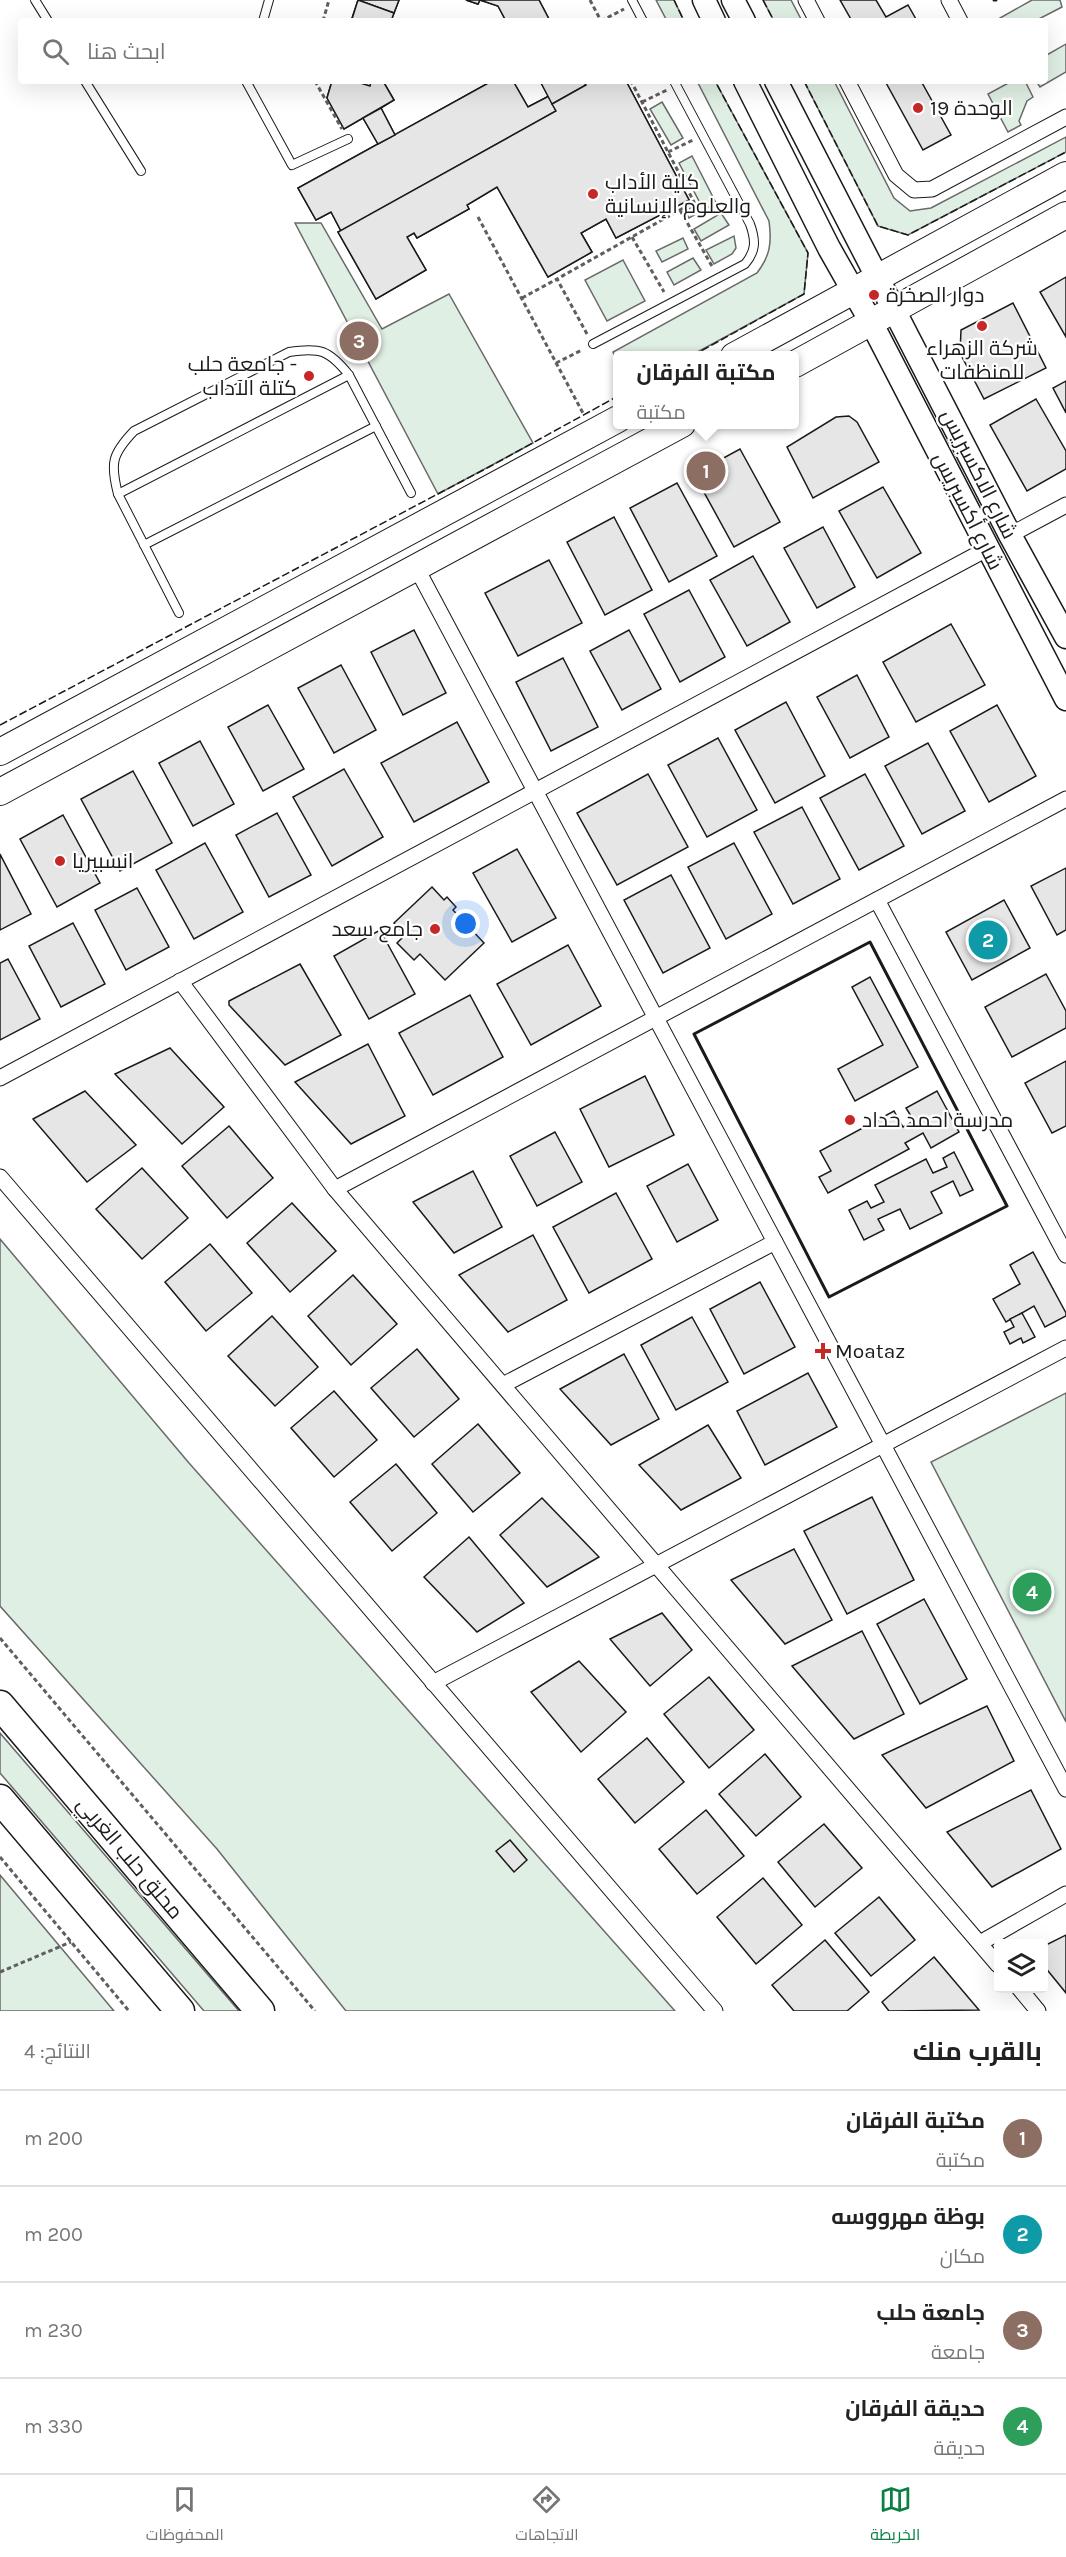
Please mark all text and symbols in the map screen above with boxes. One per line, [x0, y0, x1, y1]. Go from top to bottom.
search box [18, 18, 1048, 84]
icon: search [39, 35, 72, 68]
text: ابحث هنا [87, 39, 166, 65]
place label: الوحدة 19 [930, 96, 1013, 120]
marker: الوحدة 19 [911, 101, 925, 115]
place label: كلية الأداب والعلوم الإنسانية [605, 170, 751, 220]
marker: كلية الأداب والعلوم الإنسانية [586, 187, 600, 201]
place label: دوار الصخرة [886, 283, 984, 307]
marker: دوار الصخرة [867, 288, 881, 302]
pin: 3 [340, 318, 378, 364]
marker: شركة الزهراء للمنظفات [975, 319, 989, 333]
place label: شركة الزهراء للمنظفات [926, 336, 1038, 384]
popup [613, 351, 799, 429]
place label: جامعة حلب - كتلة الآداب [188, 352, 297, 400]
text: مكتبة الفرقان [637, 360, 775, 386]
marker: جامعة حلب - كتلة الآداب [302, 369, 316, 383]
text: مكتبة [637, 401, 686, 424]
street label: شارع الاكسبريس [934, 405, 1022, 544]
pin: 1 [686, 448, 726, 494]
street label: شارع أكسبريس [926, 448, 1009, 575]
place label: انسبيريا [72, 849, 133, 873]
marker: انسبيريا [53, 854, 67, 868]
your location [451, 909, 480, 938]
place label: جامع سعد [331, 917, 423, 943]
pin: 2 [968, 918, 1008, 962]
marker: جامع سعد [428, 922, 442, 936]
place label: مدرسة احمد حداد [862, 1108, 1013, 1132]
marker: مدرسة احمد حداد [843, 1113, 857, 1127]
place label: Moataz [835, 1339, 905, 1363]
marker: Moataz [816, 1344, 830, 1358]
pin: 4 [1012, 1570, 1052, 1614]
street label: محلق حلب الغربي [69, 1792, 188, 1926]
map controls [994, 1939, 1048, 1993]
button: layers [994, 1939, 1048, 1993]
text: بالقرب منك [913, 2036, 1042, 2067]
text: النتائج: 4 [24, 2040, 91, 2063]
text: مكتبة الفرقان [846, 2108, 985, 2134]
text: 200 m [24, 2127, 83, 2150]
text: 1 [1019, 2127, 1026, 2150]
text: مكتبة [936, 2149, 985, 2172]
text: بوظة مهرووسه [831, 2204, 985, 2230]
text: 200 m [24, 2223, 83, 2246]
text: 2 [1016, 2223, 1029, 2246]
text: مكان [940, 2245, 985, 2268]
text: جامعة حلب [877, 2300, 985, 2326]
text: 230 m [24, 2319, 83, 2342]
text: 3 [1016, 2319, 1029, 2342]
text: جامعة [931, 2341, 985, 2364]
text: حديقة الفرقان [845, 2396, 985, 2422]
text: 330 m [24, 2415, 83, 2438]
text: 4 [1017, 2415, 1028, 2438]
text: حديقة [934, 2437, 985, 2460]
tab: المحفوظات [146, 2483, 224, 2549]
tab: الاتجاهات [515, 2483, 579, 2549]
tab: الخريطة [870, 2483, 920, 2549]

